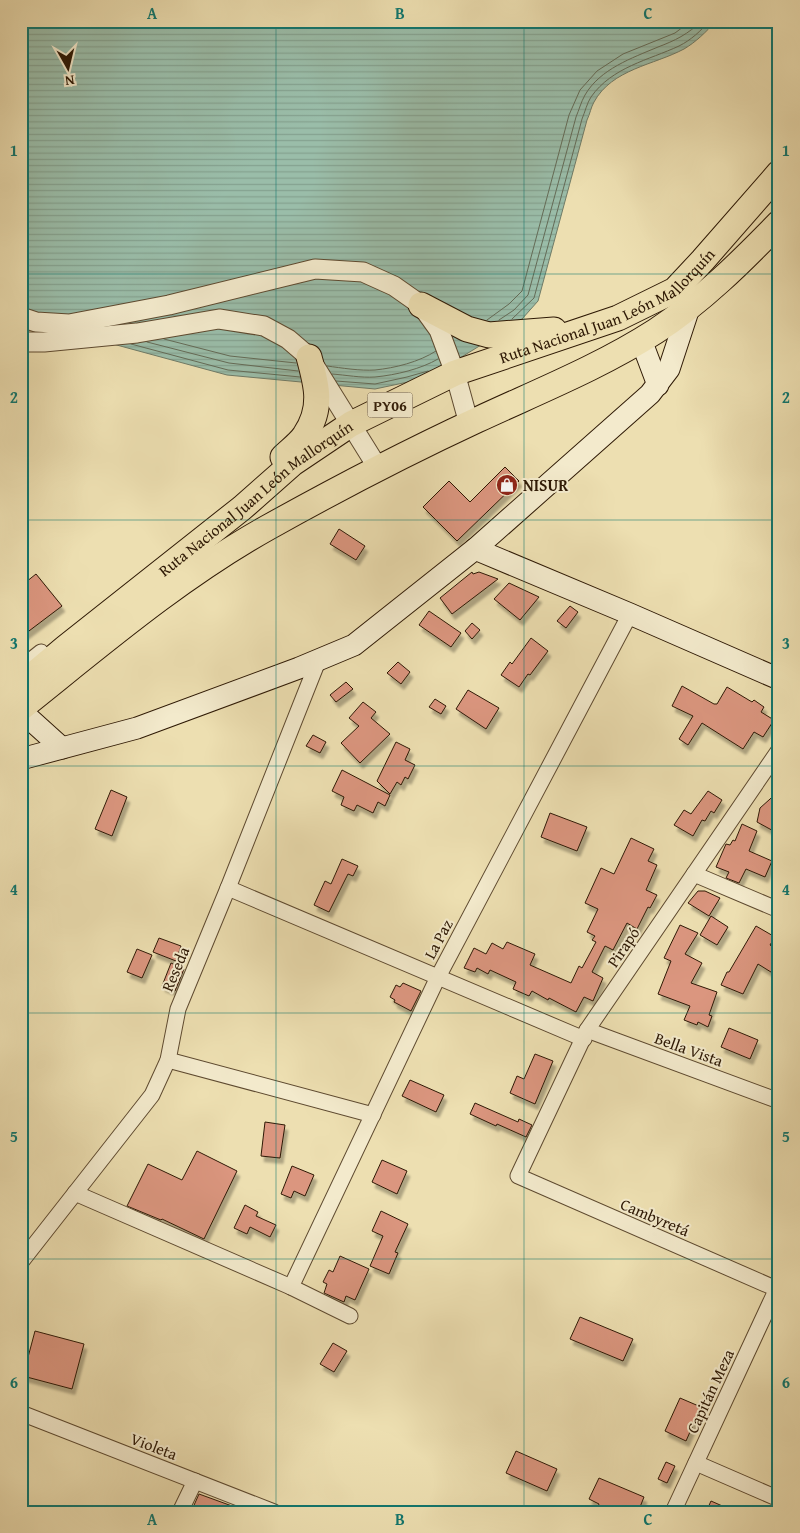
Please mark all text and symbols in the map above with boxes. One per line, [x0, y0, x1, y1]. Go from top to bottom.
text: A [147, 1, 158, 25]
text: B [395, 1, 405, 25]
text: C [643, 1, 653, 25]
north arrow [42, 42, 92, 92]
text: N [63, 70, 76, 92]
text: 1 [10, 138, 18, 162]
text: 1 [782, 138, 790, 162]
street label: Ruta Nacional Juan León Mallorquín [496, 243, 720, 369]
text: 2 [10, 385, 18, 409]
text: 2 [782, 385, 790, 409]
road number: PY06 [368, 392, 412, 418]
street label: Ruta Nacional Juan León Mallorquín [153, 414, 357, 582]
shop icon: NISUR [495, 473, 519, 497]
place label: NISUR [523, 473, 568, 497]
text: 3 [10, 631, 18, 655]
text: 3 [782, 631, 790, 655]
text: 4 [10, 877, 18, 901]
text: 4 [782, 877, 790, 901]
street label: La Paz [418, 915, 458, 963]
street label: Pirapó [601, 922, 645, 972]
street label: Reseda [155, 942, 195, 995]
street label: Bella Vista [651, 1026, 727, 1073]
text: 5 [10, 1124, 18, 1148]
text: 5 [782, 1124, 790, 1148]
street label: Cambyretá [617, 1192, 694, 1242]
street label: Capitán Meza [680, 1345, 740, 1437]
text: 6 [10, 1370, 18, 1394]
text: 6 [782, 1370, 790, 1394]
street label: Violeta [127, 1426, 181, 1466]
text: A [147, 1507, 158, 1531]
text: B [395, 1507, 405, 1531]
text: C [643, 1507, 653, 1531]

